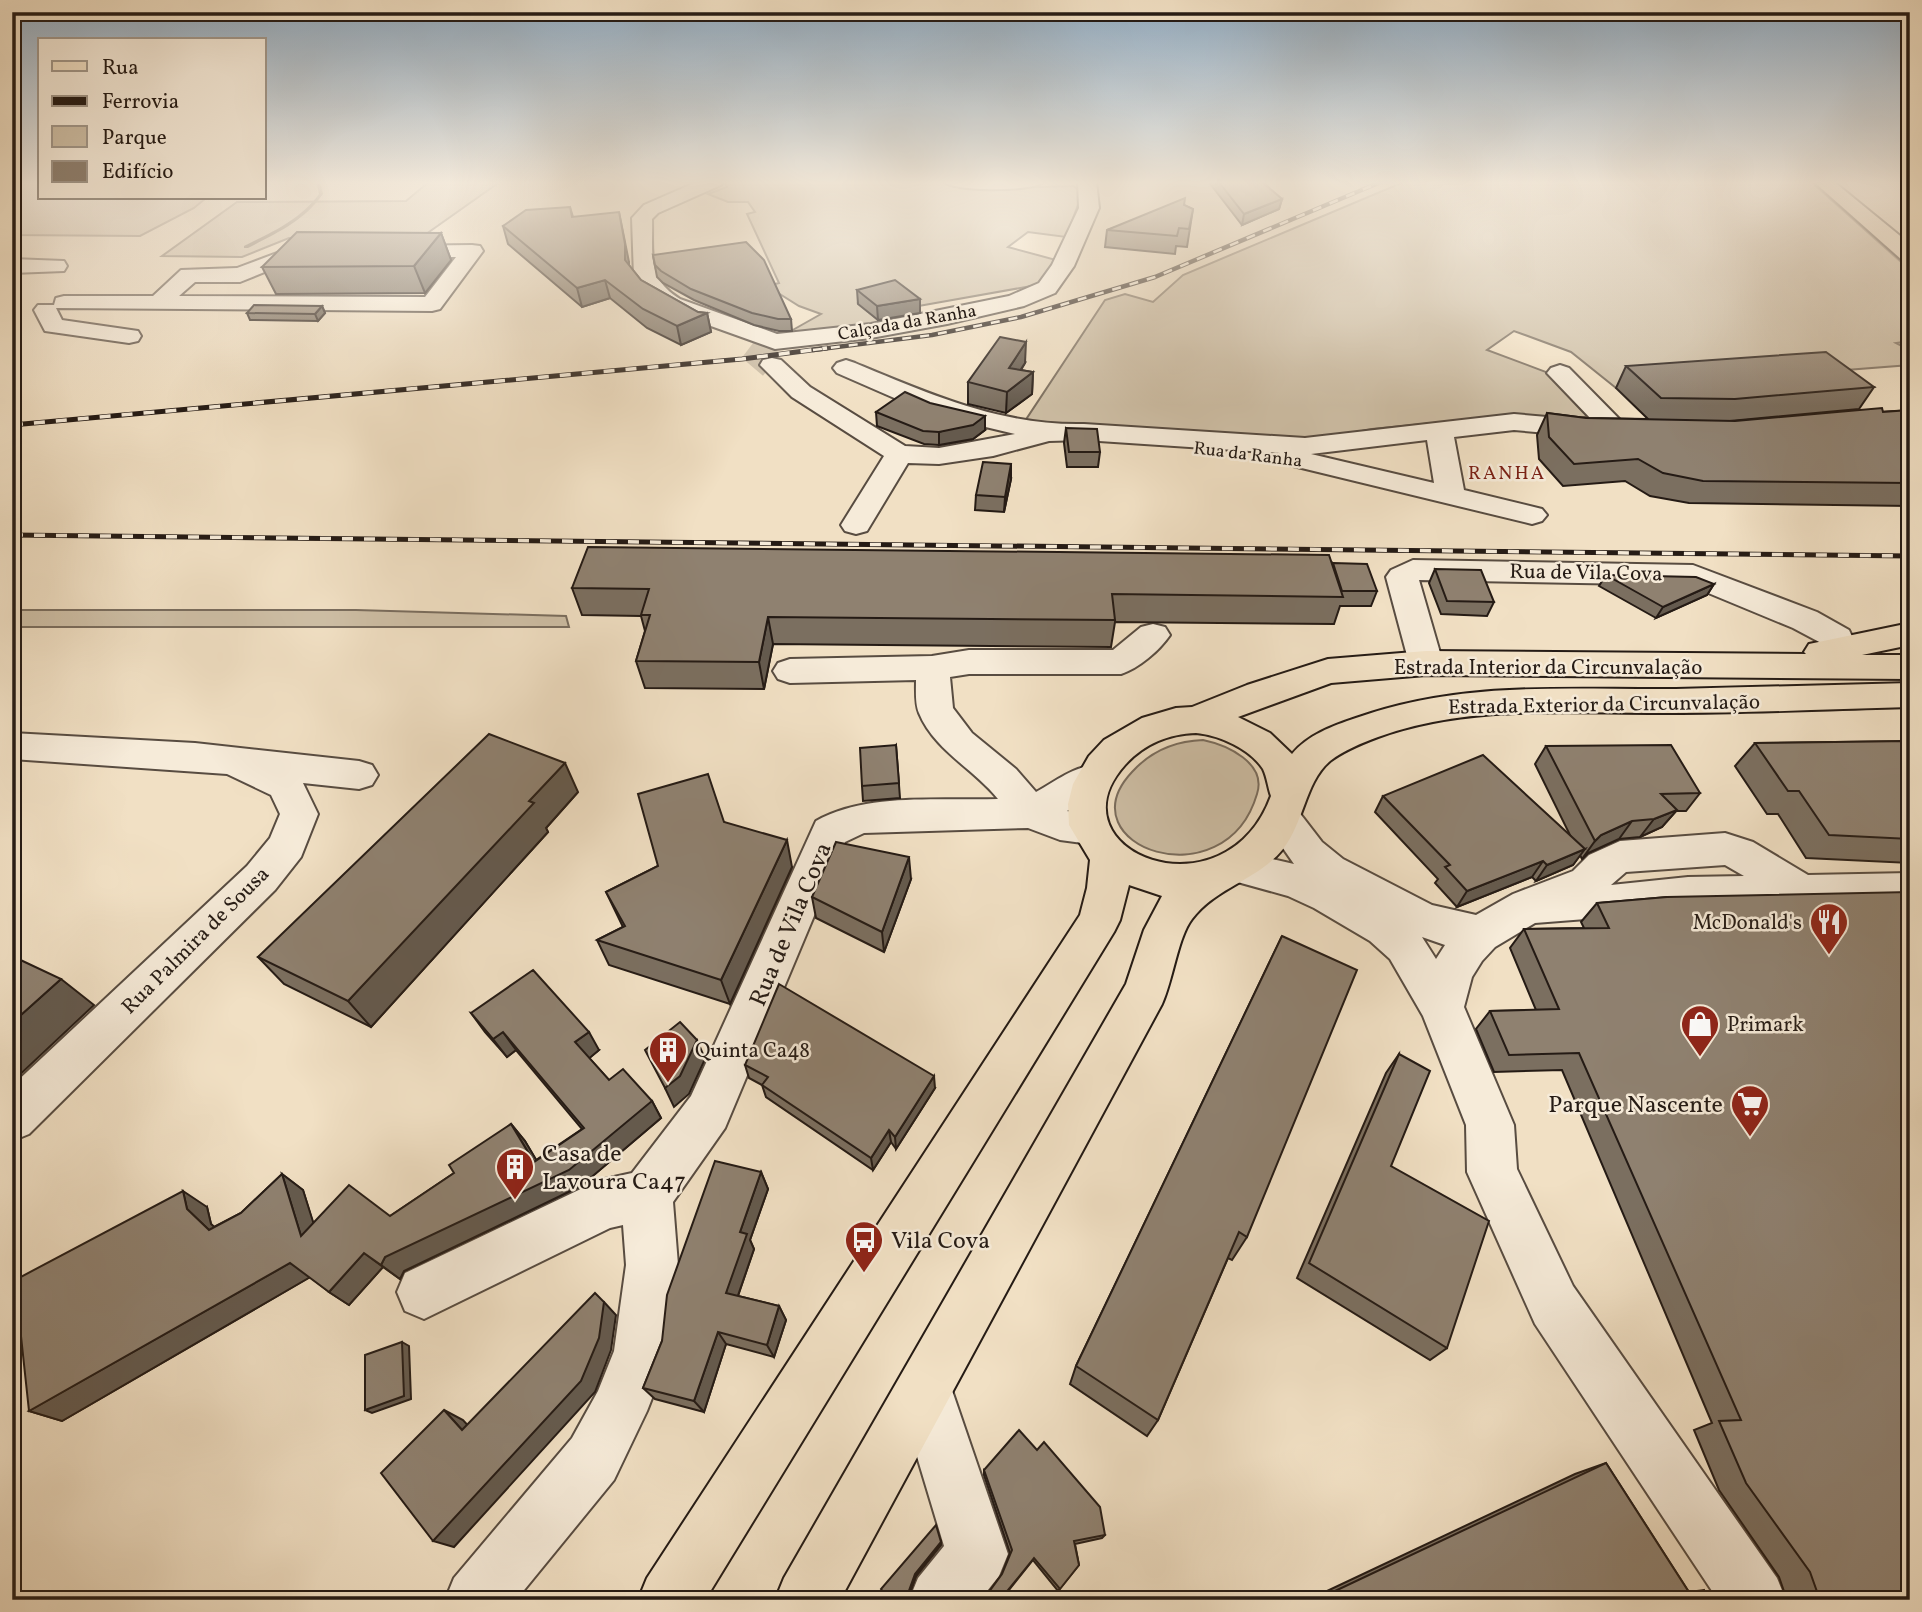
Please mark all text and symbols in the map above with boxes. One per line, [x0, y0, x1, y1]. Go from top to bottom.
legend [38, 38, 266, 200]
text: Rua [102, 54, 139, 83]
text: Ferrovia [102, 88, 179, 117]
text: Parque [102, 124, 167, 153]
text: Edifício [102, 158, 174, 187]
street label: Calçada da Ranha [836, 299, 979, 348]
street label: Rua da Ranha [1192, 436, 1304, 475]
district label: RANHA [1468, 461, 1546, 487]
street label: Rua de Vila Cova [1509, 558, 1663, 589]
street label: Estrada Interior da Circunvalação [1394, 654, 1702, 683]
street label: Estrada Exterior da Circunvalação [1448, 688, 1760, 723]
street label: Rua de Vila Cova [742, 838, 842, 1012]
street label: Rua Palmira de Sousa [116, 861, 276, 1021]
restaurant icon: McDonald's [1808, 901, 1850, 956]
place label: McDonald's [1693, 909, 1802, 938]
shop icon: Primark [1679, 1003, 1721, 1058]
place label: Primark [1727, 1011, 1804, 1040]
building icon: Quinta Ca48 [647, 1029, 689, 1084]
place label: Quinta Ca48 [695, 1037, 810, 1066]
supermarket icon: Parque Nascente [1729, 1083, 1771, 1138]
place label: Parque Nascente [1548, 1089, 1723, 1123]
place label: Casa de Lavoura Ca47 [542, 1138, 686, 1200]
building icon: Casa de Lavoura Ca47 [494, 1146, 536, 1201]
bus stop icon: Vila Cova [843, 1219, 885, 1274]
place label: Vila Cova [891, 1225, 990, 1259]

